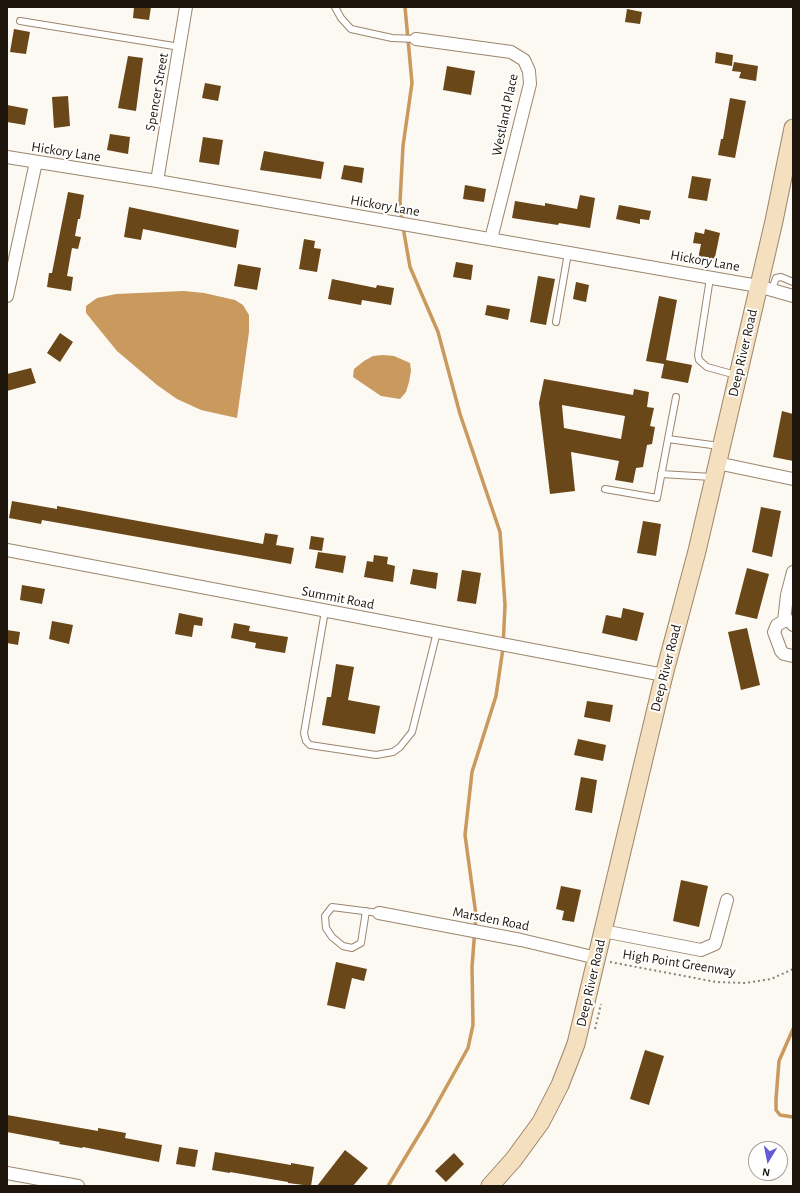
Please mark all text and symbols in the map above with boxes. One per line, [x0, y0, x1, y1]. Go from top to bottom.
street label: Spencer Street [142, 52, 172, 132]
street label: Westland Place [488, 72, 522, 158]
street label: Hickory Lane [30, 138, 102, 166]
street label: Hickory Lane [349, 192, 421, 220]
street label: Hickory Lane [669, 247, 741, 275]
street label: Deep River Road [725, 308, 761, 398]
street label: Summit Road [300, 583, 376, 613]
street label: Deep River Road [647, 623, 685, 713]
street label: Marsden Road [451, 903, 531, 935]
street label: Deep River Road [573, 938, 609, 1028]
street label: High Point Greenway [621, 946, 737, 980]
north arrow [748, 1141, 788, 1181]
text: N [761, 1166, 771, 1178]

